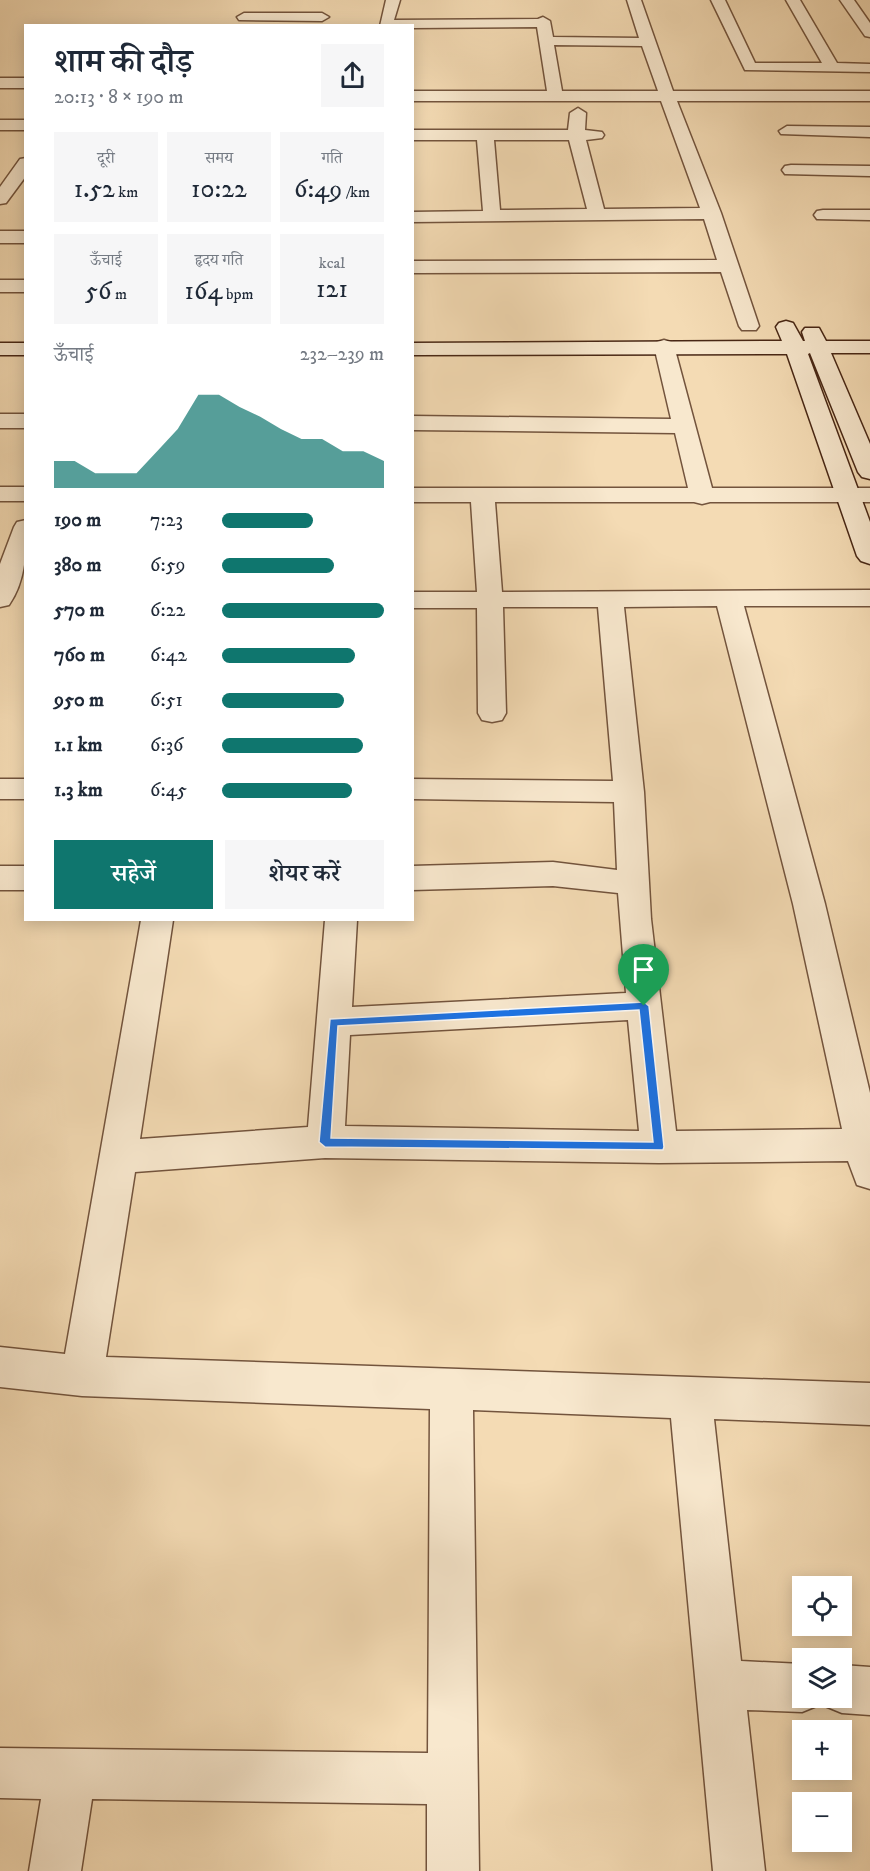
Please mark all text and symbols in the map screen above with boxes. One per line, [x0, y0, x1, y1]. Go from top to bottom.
text: शाम की दौड़ [54, 42, 192, 83]
button: share [321, 44, 384, 107]
text: 20:13 · 8 × 190 m [54, 85, 183, 110]
text: दूरी [97, 148, 115, 168]
text: समय [205, 148, 233, 168]
text: गति [322, 148, 342, 168]
text: 1.52 [74, 173, 115, 206]
text: 10:22 [191, 173, 247, 206]
text: 6:49 [294, 173, 342, 206]
text: km [115, 182, 138, 202]
text: /km [342, 182, 370, 202]
text: ऊँचाई [90, 250, 122, 270]
text: हृदय गति [195, 250, 243, 270]
text: kcal [319, 253, 345, 273]
text: 121 [316, 273, 348, 306]
text: 56 [85, 275, 112, 308]
text: 164 [185, 275, 222, 308]
text: m [112, 284, 127, 304]
text: bpm [222, 284, 253, 304]
text: 232–239 m [300, 342, 384, 367]
text: ऊँचाई [54, 343, 93, 368]
text: 190 m [54, 508, 101, 533]
text: 7:23 [150, 508, 183, 533]
text: 380 m [54, 553, 102, 578]
text: 6:59 [150, 553, 186, 578]
text: 570 m [54, 598, 105, 623]
text: 6:22 [150, 598, 185, 623]
text: 760 m [54, 643, 105, 668]
text: 6:42 [150, 643, 187, 668]
text: 950 m [54, 688, 104, 713]
text: 6:51 [150, 688, 183, 713]
text: 1.1 km [54, 733, 103, 758]
text: 6:36 [150, 733, 184, 758]
text: 1.3 km [54, 778, 103, 803]
text: 6:45 [150, 778, 187, 803]
button: सहेजें [54, 840, 213, 909]
button: शेयर करें [225, 840, 384, 909]
pin [618, 944, 669, 1006]
icon: arrive [627, 953, 660, 986]
map controls [792, 1576, 852, 1852]
button: locate [792, 1576, 852, 1636]
button: layers [792, 1648, 852, 1708]
button: + [792, 1720, 852, 1780]
button: − [792, 1792, 852, 1852]

